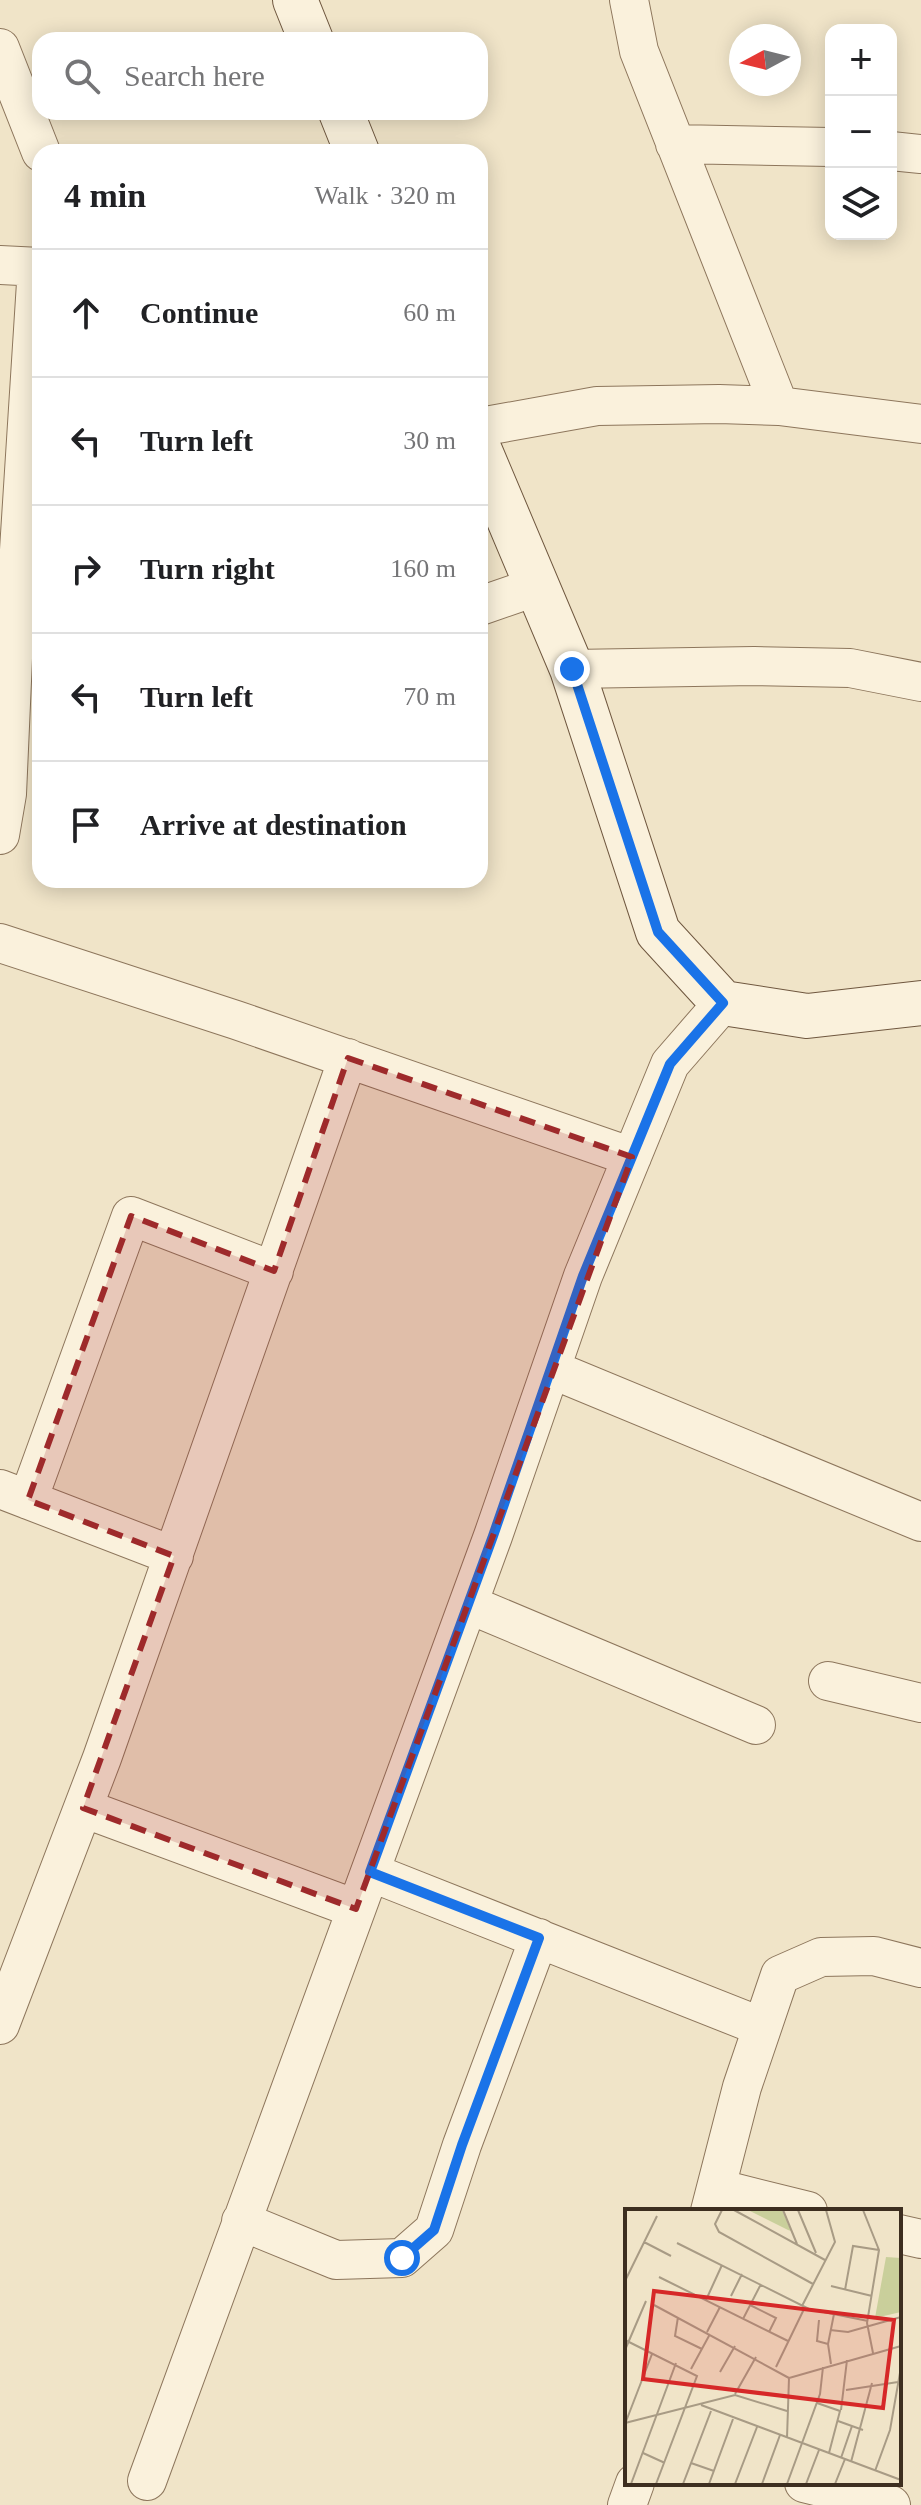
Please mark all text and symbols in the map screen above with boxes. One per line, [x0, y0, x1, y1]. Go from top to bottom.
north arrow [729, 24, 801, 96]
map controls [825, 24, 897, 240]
button: + [825, 24, 897, 96]
search box [32, 32, 488, 120]
icon: search [60, 54, 104, 98]
text: Search here [124, 59, 265, 92]
button: − [825, 96, 897, 168]
button: layers [825, 168, 897, 240]
text: 4 min [64, 177, 146, 214]
text: Walk · 320 m [314, 181, 456, 210]
icon: ahead [64, 291, 108, 335]
text: Continue [140, 296, 258, 329]
text: 60 m [403, 298, 456, 327]
icon: left [64, 419, 108, 463]
text: Turn left [140, 424, 253, 457]
text: 30 m [403, 426, 456, 455]
icon: right [64, 547, 108, 591]
text: Turn right [140, 552, 275, 585]
text: 160 m [390, 554, 456, 583]
route end [554, 651, 590, 687]
icon: left [64, 675, 108, 719]
text: Turn left [140, 680, 253, 713]
text: 70 m [403, 682, 456, 711]
icon: arrive [64, 803, 108, 847]
text: Arrive at destination [140, 808, 407, 841]
inset map [625, 2209, 901, 2485]
route start [384, 2240, 420, 2276]

